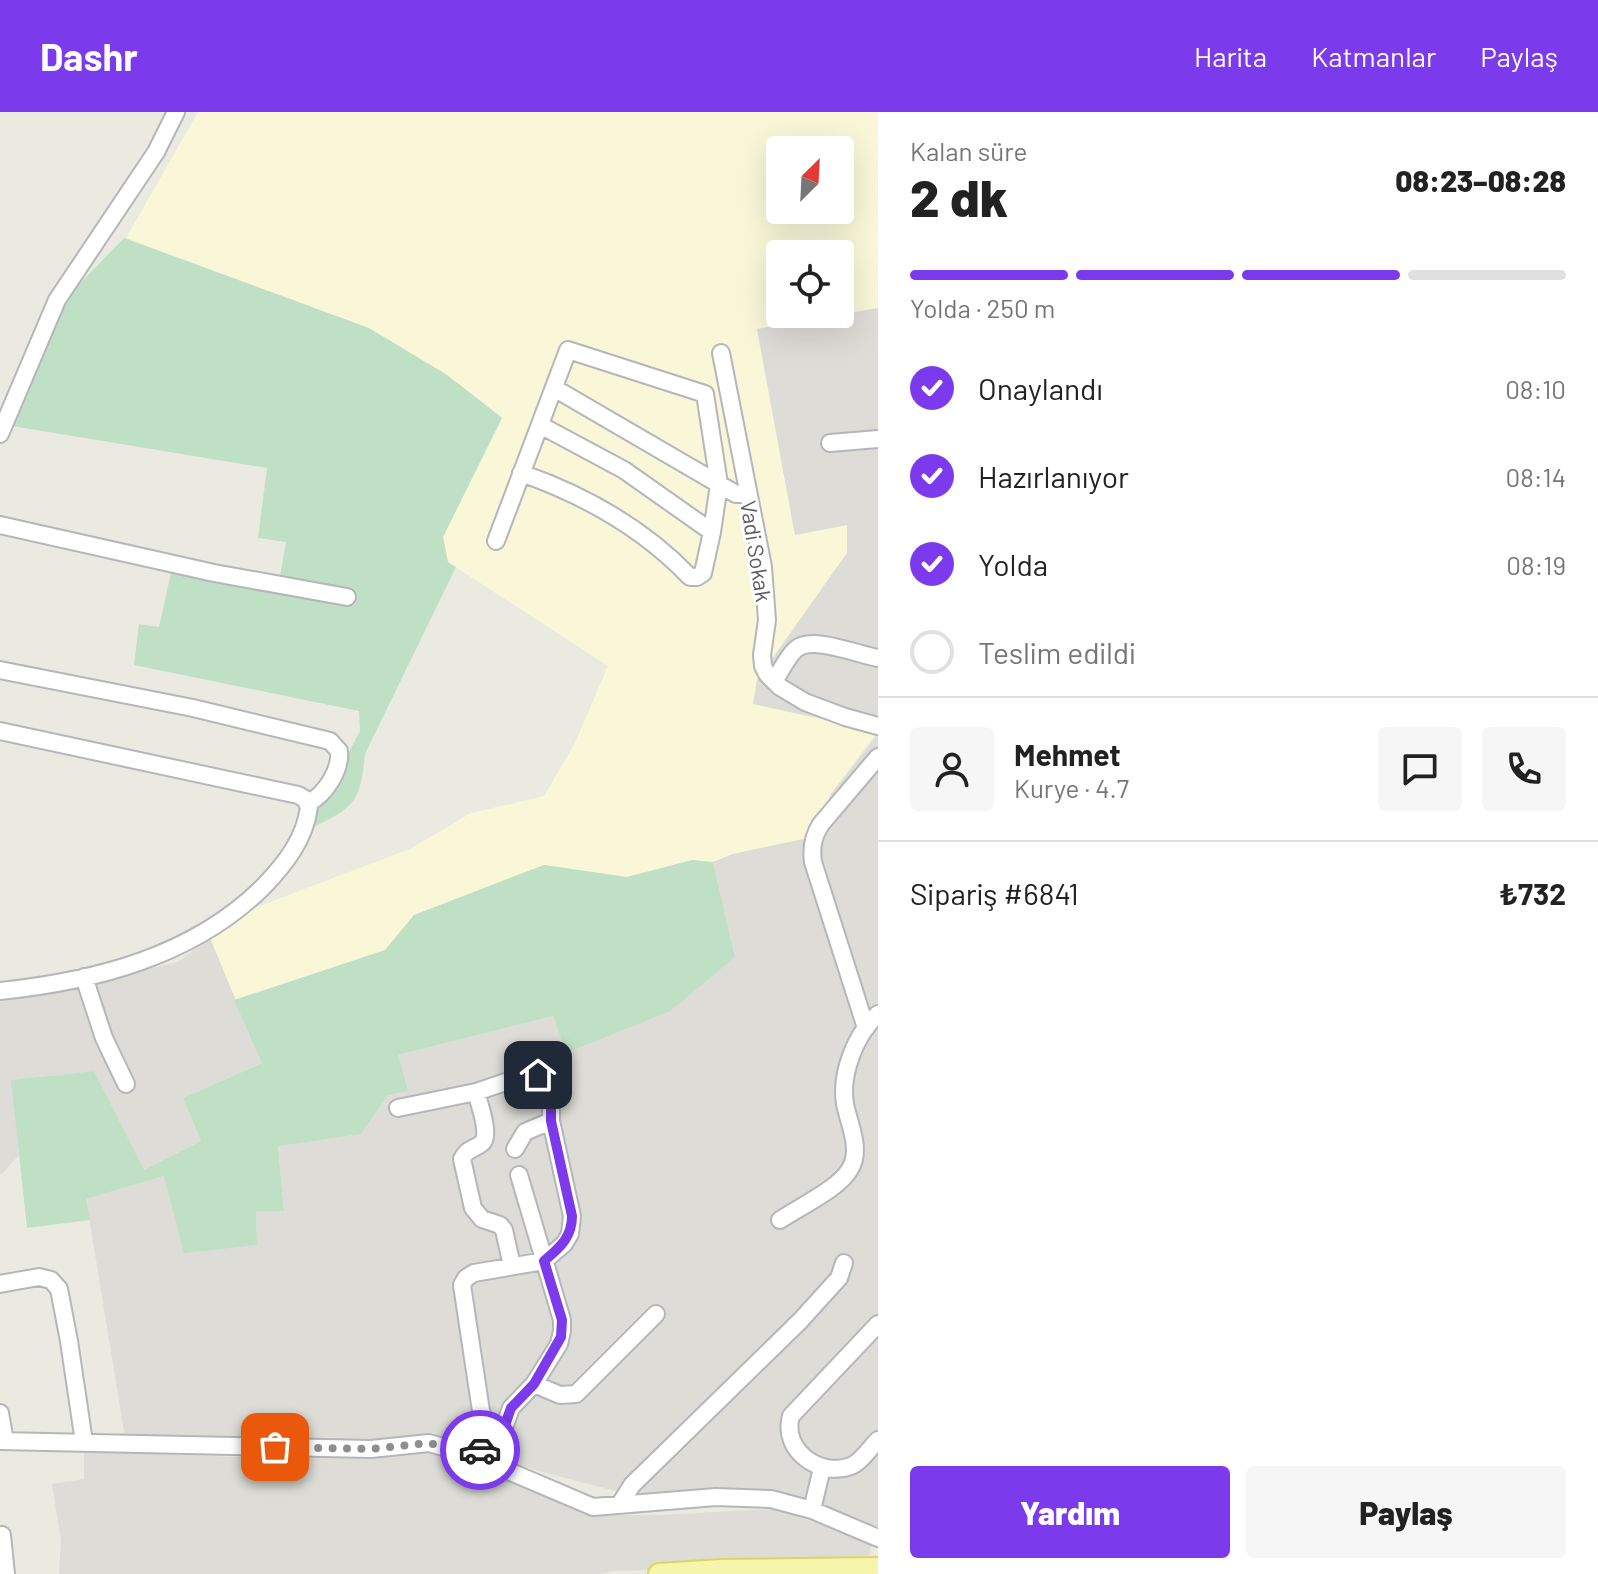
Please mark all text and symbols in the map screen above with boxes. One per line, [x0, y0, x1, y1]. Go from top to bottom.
text: Dashr [40, 33, 138, 79]
text: Harita [1194, 39, 1267, 73]
text: Katmanlar [1311, 39, 1436, 73]
text: Paylaş [1480, 39, 1558, 73]
text: Kalan süre [910, 135, 1027, 166]
north arrow [766, 136, 854, 224]
map controls [766, 136, 854, 328]
text: 08:23–08:28 [1395, 162, 1566, 198]
text: 2 dk [910, 165, 1008, 227]
button: locate [766, 240, 854, 328]
text: Yolda · 250 m [910, 292, 1055, 323]
icon: check [910, 366, 954, 410]
text: Onaylandı [978, 370, 1103, 406]
text: 08:10 [1505, 373, 1566, 404]
icon: check [910, 454, 954, 498]
text: Hazırlanıyor [978, 458, 1129, 494]
text: 08:14 [1506, 461, 1566, 492]
street label: Vadi Sokak [736, 499, 778, 603]
icon: check [910, 542, 954, 586]
text: Yolda [978, 546, 1048, 582]
text: 08:19 [1506, 549, 1566, 580]
text: Teslim edildi [978, 634, 1136, 670]
button: person [910, 727, 994, 811]
button: chat [1378, 727, 1462, 811]
button: phone [1482, 727, 1566, 811]
text: Mehmet [1014, 736, 1121, 772]
text: Kurye · 4.7 [1014, 772, 1129, 803]
text: Sipariş #6841 [910, 875, 1079, 911]
text: ₺732 [1499, 875, 1566, 911]
pin [504, 1041, 572, 1109]
icon: home [516, 1053, 560, 1097]
courier [440, 1410, 520, 1490]
pin [241, 1413, 309, 1481]
icon: bag [253, 1425, 297, 1469]
icon: car [458, 1428, 502, 1472]
button: Yardım [910, 1466, 1230, 1558]
button: Paylaş [1246, 1466, 1566, 1558]

